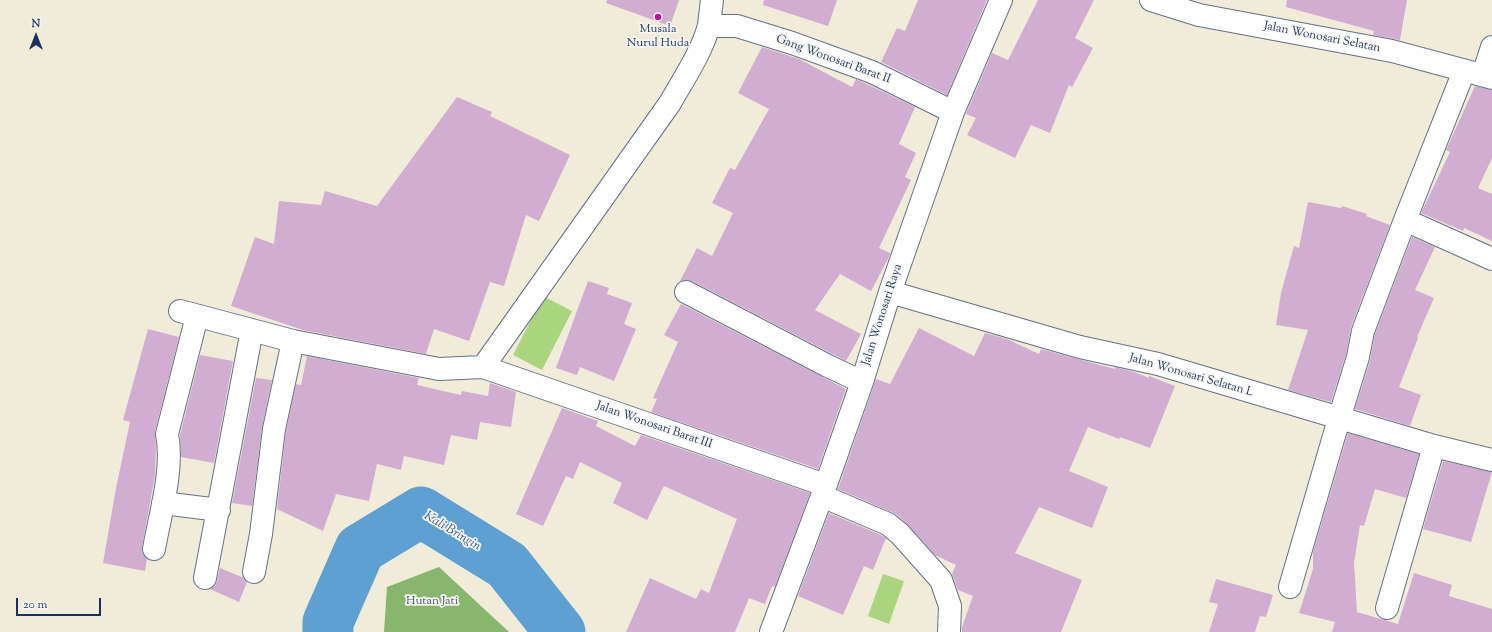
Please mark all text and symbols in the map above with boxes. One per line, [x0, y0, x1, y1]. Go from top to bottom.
marker: Musala Nurul Huda [653, 12, 663, 22]
north arrow [16, 16, 56, 56]
text: N [32, 16, 40, 32]
street label: Jalan Wonosari Selatan [1262, 20, 1382, 56]
place label: Musala Nurul Huda [627, 23, 689, 51]
street label: Gang Wonosari Barat II [774, 33, 892, 87]
street label: Jalan Wonosari Raya [860, 262, 906, 368]
street label: Jalan Wonosari Selatan L [1127, 351, 1255, 401]
street label: Jalan Wonosari Barat III [594, 399, 714, 453]
water label: Kali Bringin [421, 509, 483, 555]
scale bar [18, 590, 103, 616]
park label: Hutan Jati [406, 595, 458, 609]
text: 20 m [23, 596, 47, 614]

